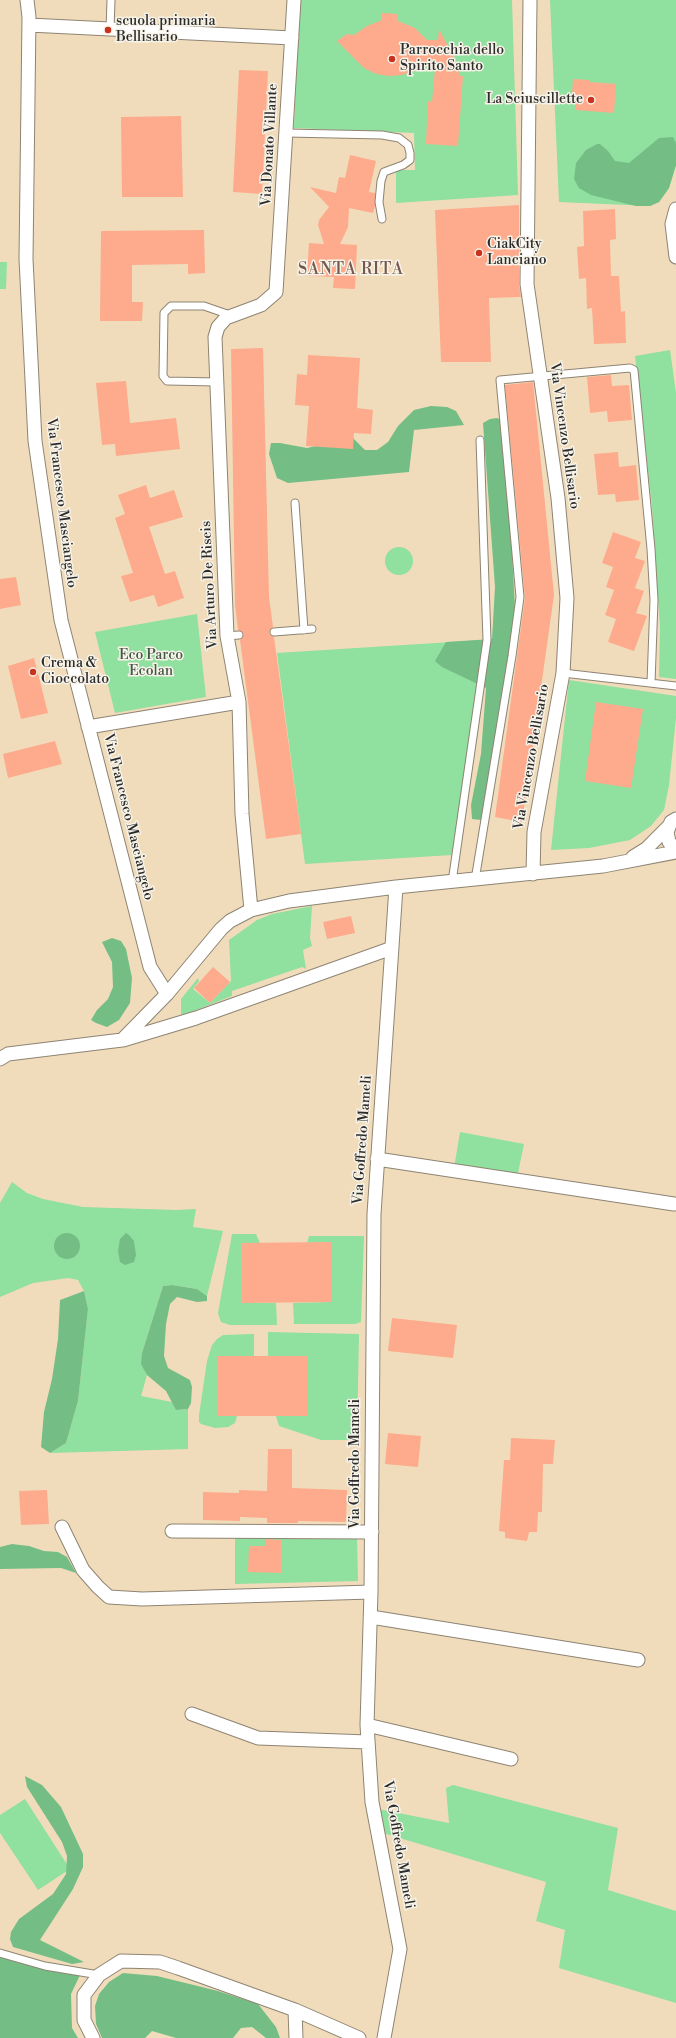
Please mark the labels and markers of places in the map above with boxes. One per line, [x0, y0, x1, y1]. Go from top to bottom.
place label: scuola primaria Bellisario [116, 14, 216, 46]
marker: scuola primaria Bellisario [103, 25, 113, 35]
place label: Parrocchia dello Spirito Santo [400, 43, 504, 76]
marker: Parrocchia dello Spirito Santo [387, 54, 397, 64]
place label: La Sciuscillette [486, 92, 583, 108]
marker: La Sciuscillette [586, 95, 596, 105]
place label: CiakCity Lanciano [487, 237, 547, 270]
marker: CiakCity Lanciano [474, 248, 484, 258]
place label: Crema & Cioccolato [41, 656, 109, 688]
marker: Crema & Cioccolato [28, 667, 38, 677]

